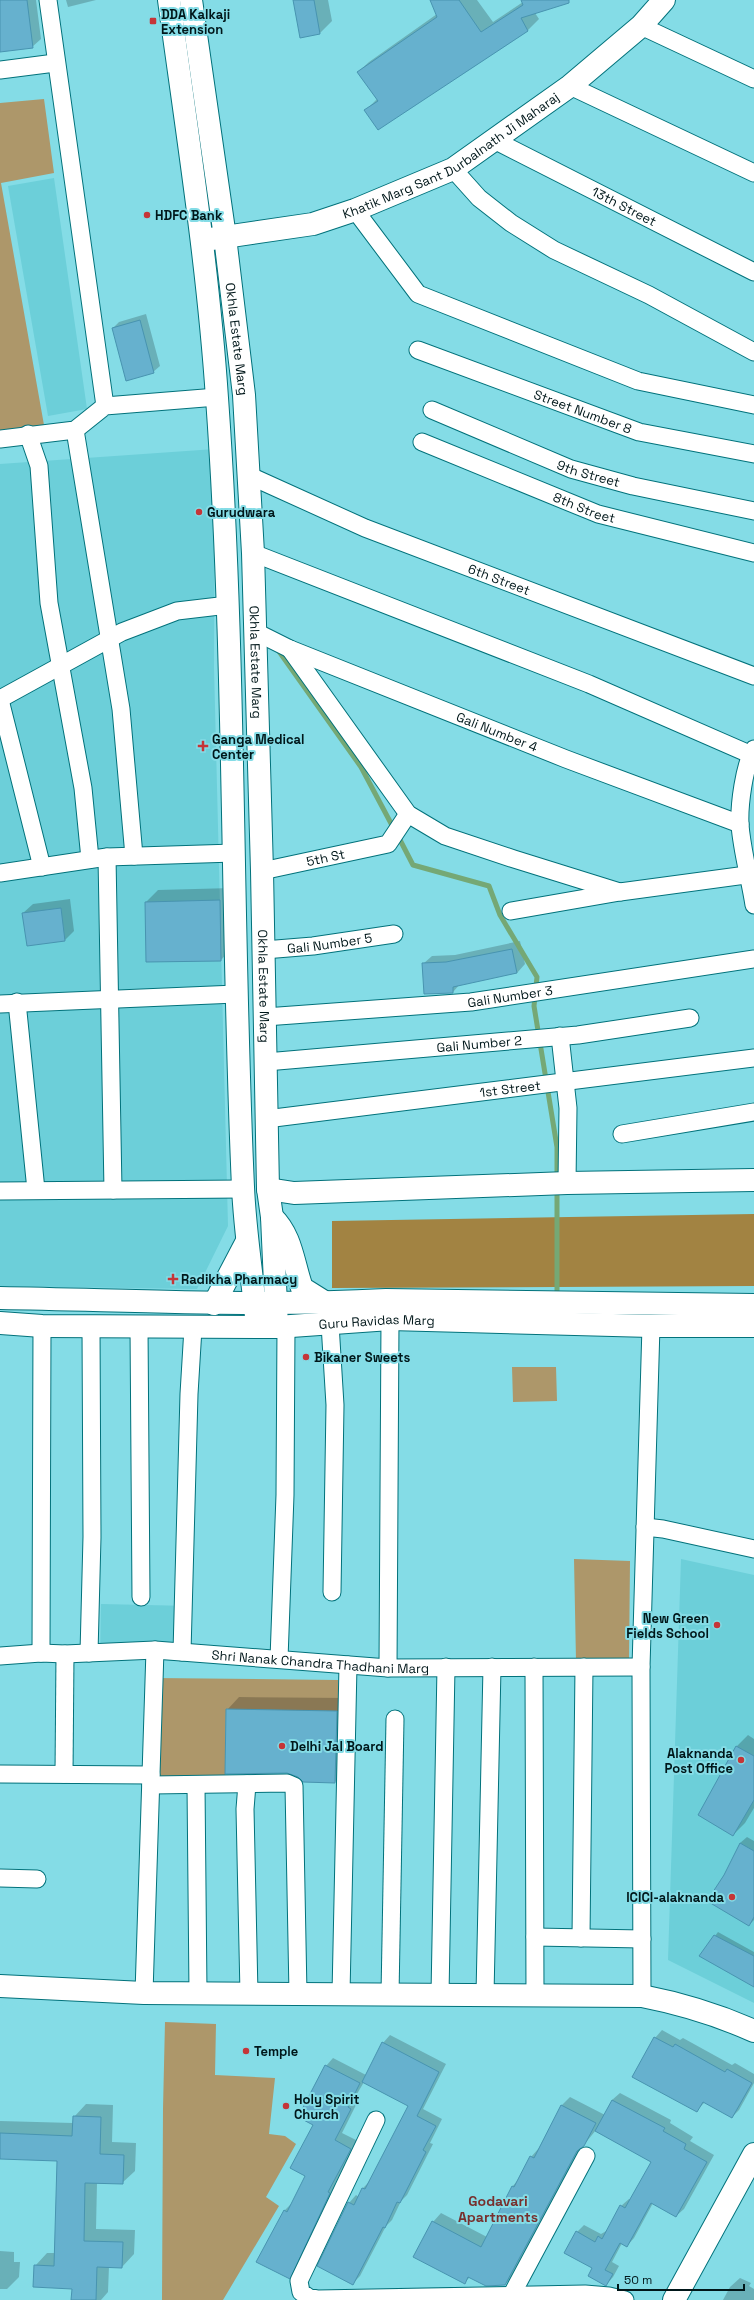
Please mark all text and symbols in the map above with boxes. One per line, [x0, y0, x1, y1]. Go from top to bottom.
place label: DDA Kalkaji Extension [161, 6, 230, 38]
marker: DDA Kalkaji Extension [148, 16, 158, 26]
street label: Khatik Marg Sant Durbalnath Ji Maharaj [340, 88, 562, 222]
street label: 13th Street [589, 183, 659, 230]
place label: HDFC Bank [155, 207, 223, 224]
marker: HDFC Bank [142, 210, 152, 220]
street label: Okhla Estate Marg [222, 282, 252, 396]
street label: Street Number 8 [532, 385, 634, 437]
street label: 9th Street [554, 455, 622, 491]
street label: 8th Street [551, 488, 617, 526]
place label: Gurudwara [207, 504, 276, 521]
marker: Gurudwara [194, 507, 204, 517]
street label: 6th Street [466, 560, 533, 599]
street label: Okhla Estate Marg [246, 605, 266, 719]
street label: Gali Number 4 [454, 708, 540, 755]
place label: Ganga Medical Center [212, 731, 305, 763]
marker: Ganga Medical Center [197, 740, 209, 752]
street label: 5th St [305, 845, 346, 870]
street label: Okhla Estate Marg [255, 929, 274, 1043]
street label: Gali Number 5 [286, 929, 373, 957]
street label: Gali Number 3 [466, 981, 554, 1011]
street label: Gali Number 2 [436, 1031, 523, 1056]
street label: 1st Street [479, 1076, 542, 1101]
place label: Radikha Pharmacy [181, 1271, 297, 1288]
marker: Radikha Pharmacy [168, 1274, 178, 1284]
street label: Guru Ravidas Marg [318, 1310, 435, 1333]
place label: Bikaner Sweets [314, 1349, 411, 1366]
marker: Bikaner Sweets [301, 1352, 311, 1362]
place label: New Green Fields School [626, 1610, 709, 1642]
marker: New Green Fields School [712, 1620, 722, 1630]
street label: Shri Nanak Chandra Thadhani Marg [211, 1646, 429, 1677]
place label: Delhi Jal Board [290, 1738, 383, 1755]
marker: Delhi Jal Board [277, 1741, 287, 1751]
place label: Alaknanda Post Office [665, 1745, 733, 1777]
marker: Alaknanda Post Office [736, 1755, 746, 1765]
place label: ICICI-alaknanda [626, 1889, 724, 1906]
marker: ICICI-alaknanda [727, 1892, 737, 1902]
place label: Temple [254, 2043, 298, 2060]
marker: Temple [241, 2046, 251, 2056]
place label: Holy Spirit Church [294, 2091, 359, 2123]
marker: Holy Spirit Church [281, 2101, 291, 2111]
district label: Godavari Apartments [458, 2192, 538, 2226]
scale bar [618, 2266, 744, 2292]
text: 50 m [624, 2272, 652, 2288]

